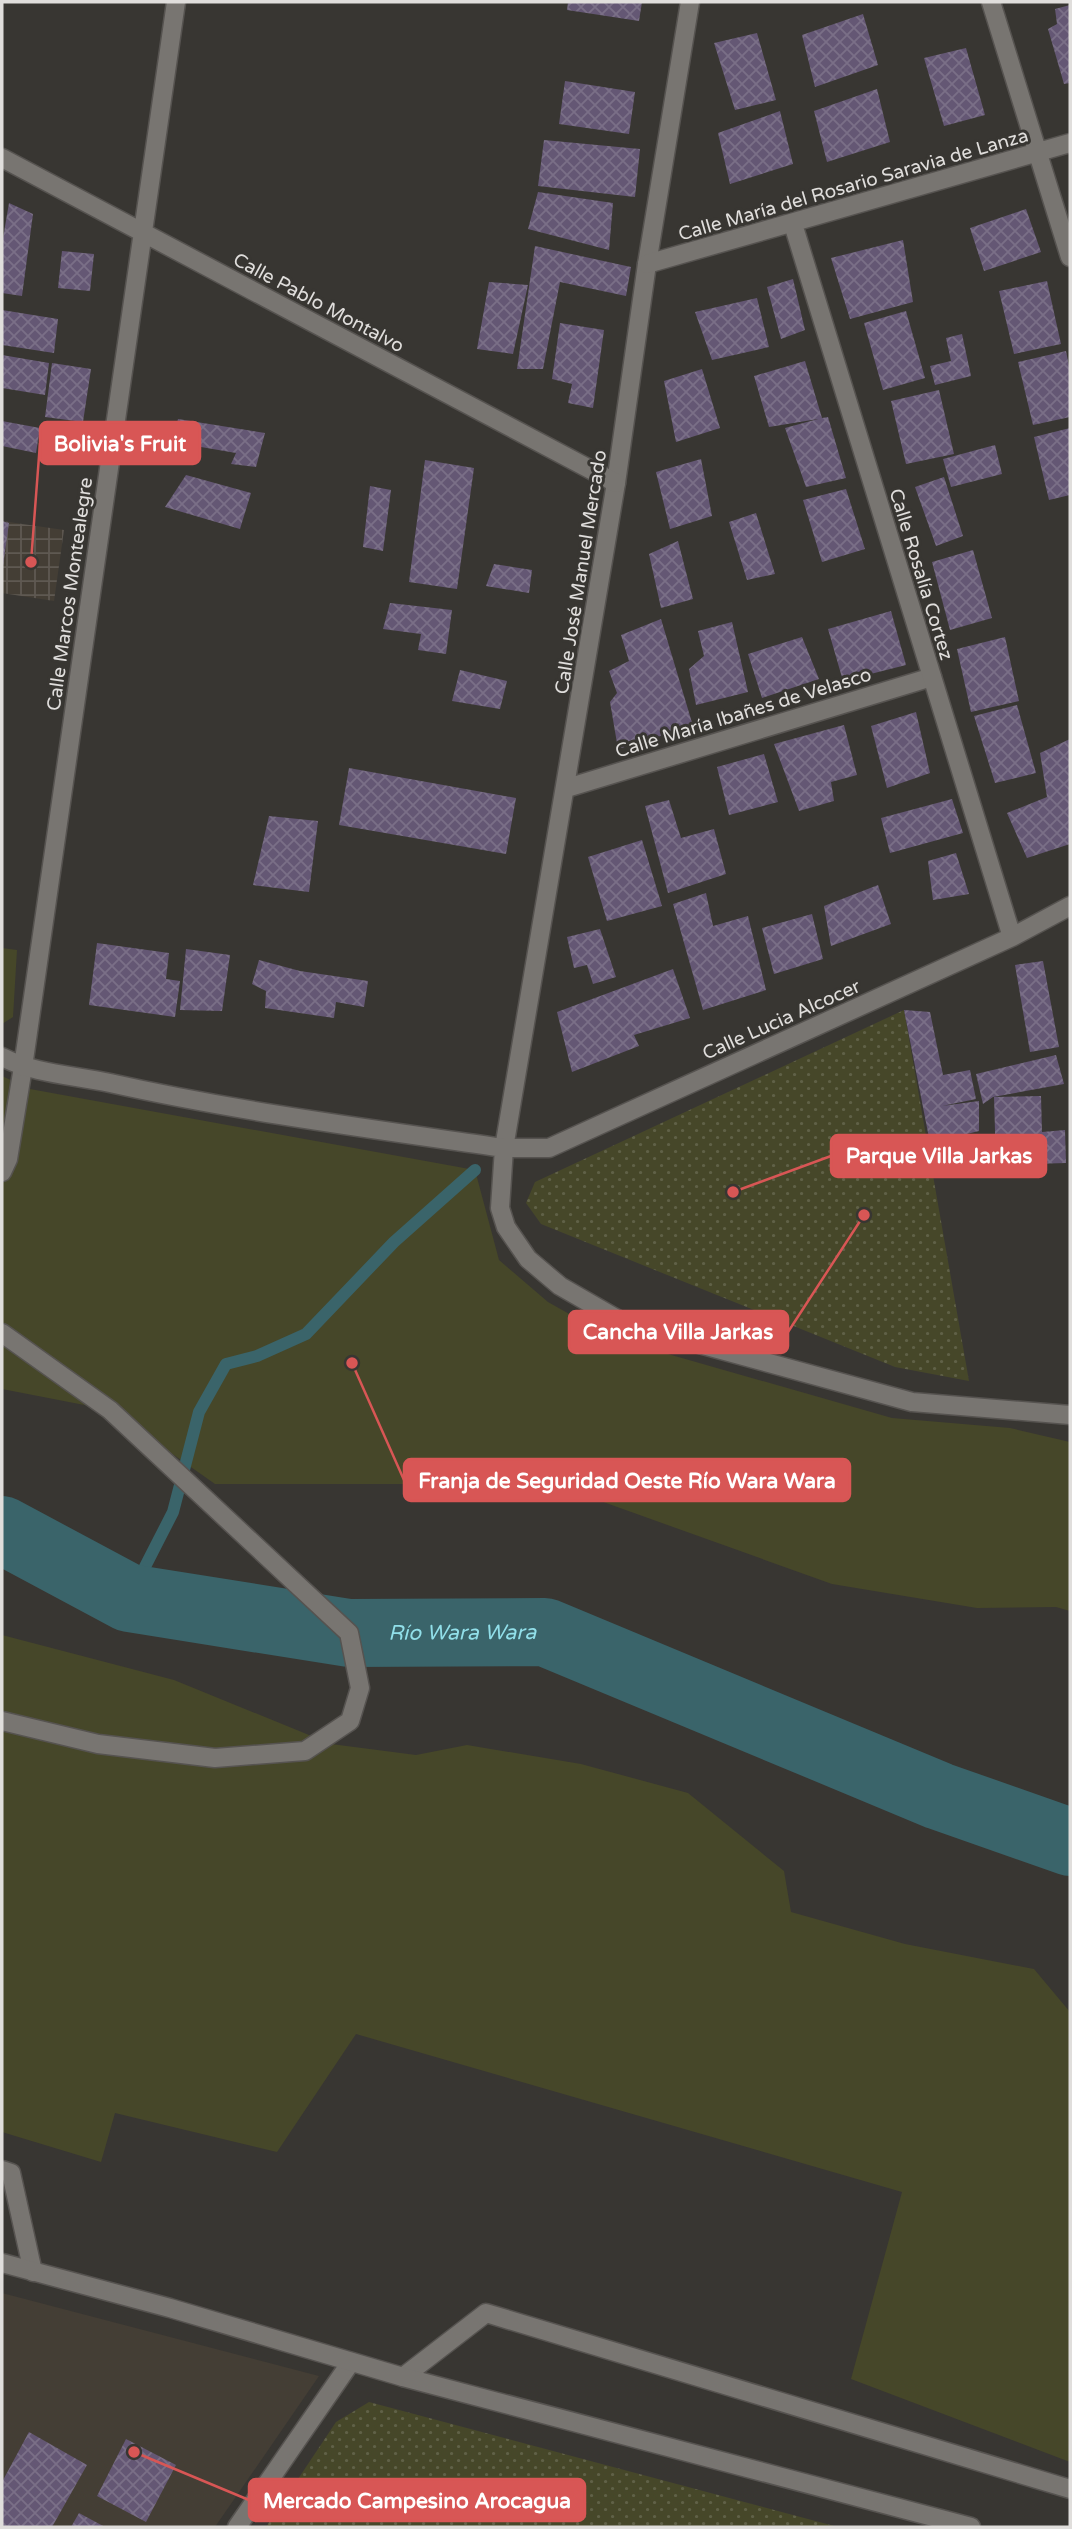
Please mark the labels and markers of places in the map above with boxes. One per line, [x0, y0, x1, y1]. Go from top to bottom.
callout: Bolivia's Fruit [40, 422, 200, 464]
callout: Parque Villa Jarkas [831, 1135, 1046, 1177]
callout: Cancha Villa Jarkas [569, 1311, 788, 1353]
callout: Franja de Seguridad Oeste Río Wara Wara [404, 1459, 850, 1501]
callout: Mercado Campesino Arocagua [249, 2479, 585, 2521]

